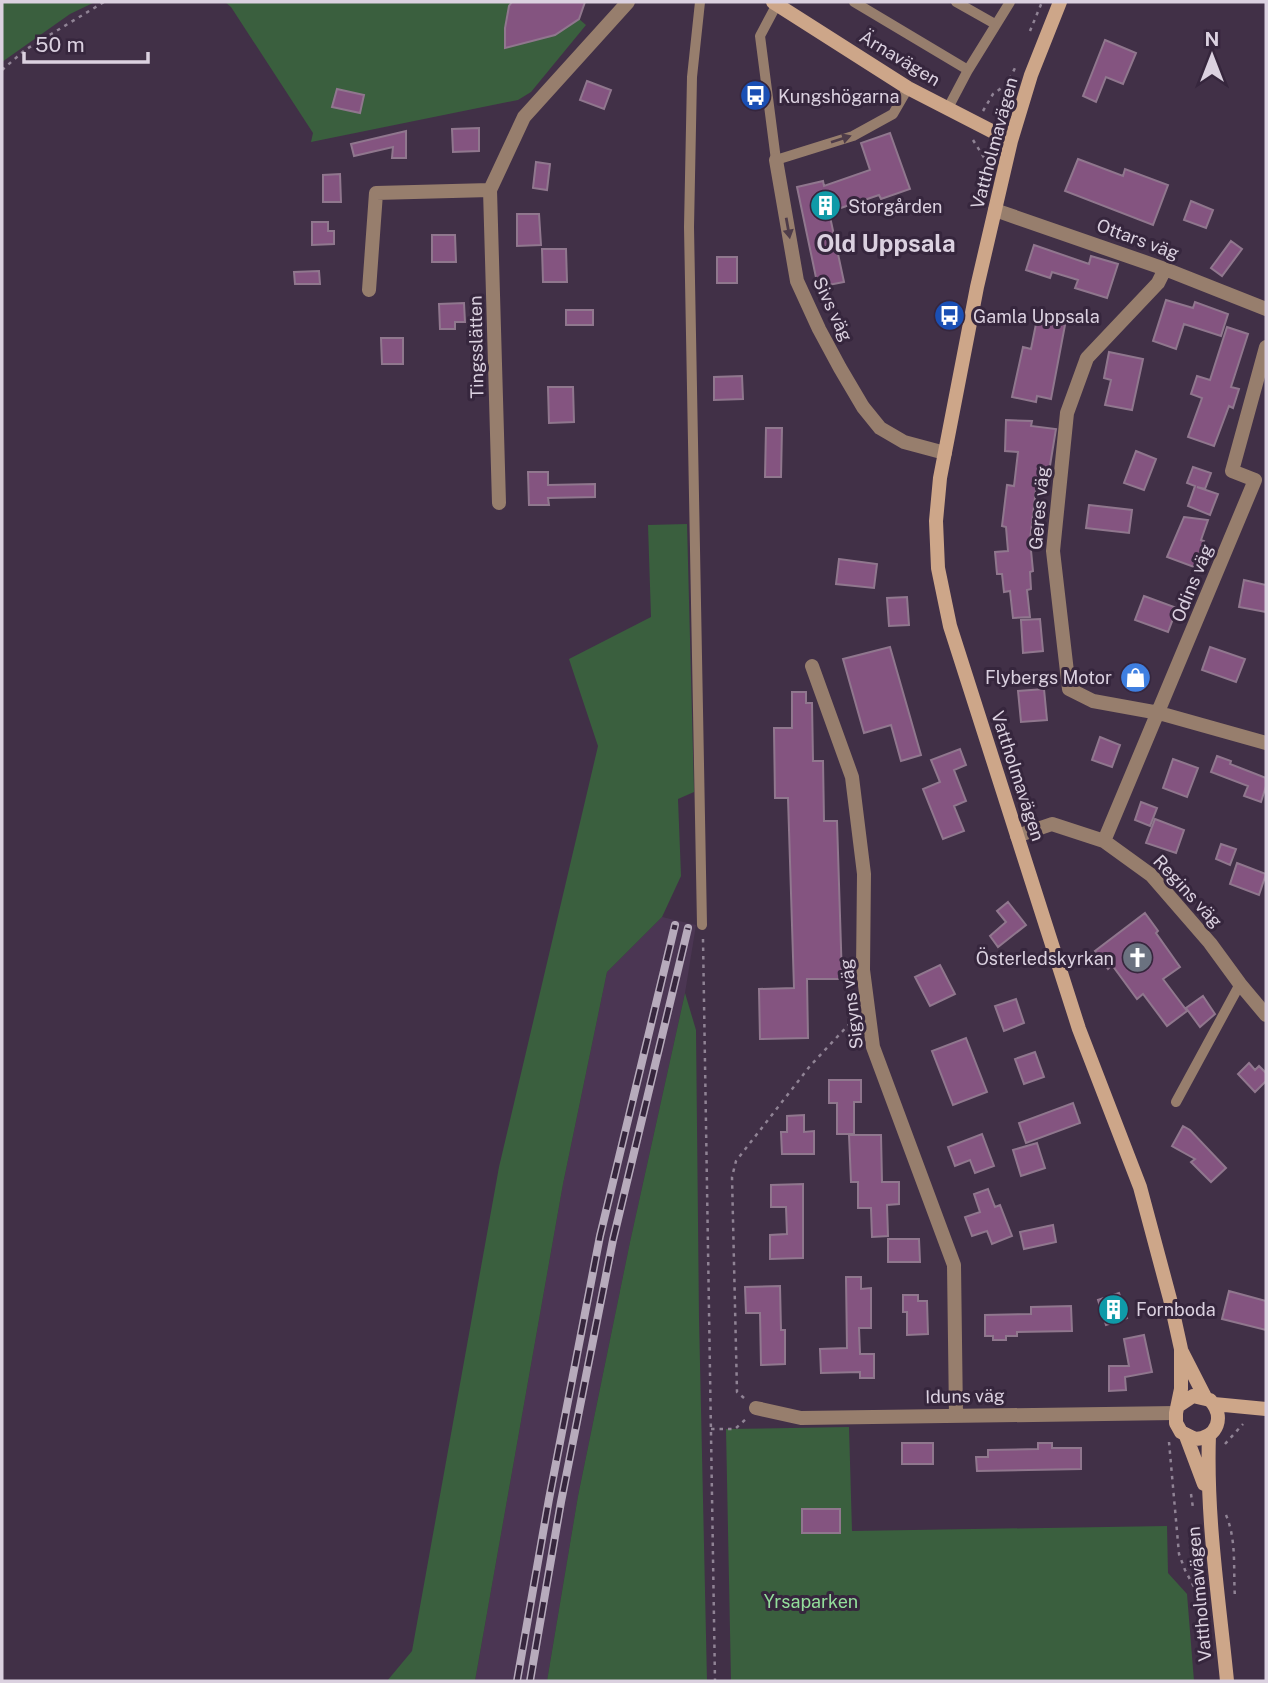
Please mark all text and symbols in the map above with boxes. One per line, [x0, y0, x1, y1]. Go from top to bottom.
scale bar [24, 21, 149, 65]
north arrow [1177, 21, 1247, 91]
street label: Ärnavägen [856, 25, 945, 90]
text: N [1205, 28, 1219, 50]
text: 50 m [35, 32, 85, 57]
street label: Vattholmavägen [966, 75, 1022, 211]
bus stop icon: Kungshögarna [738, 79, 772, 113]
place label: Kungshögarna [778, 86, 899, 107]
one-way arrow [831, 134, 852, 144]
building icon: Storgården [808, 189, 842, 223]
place label: Storgården [848, 196, 943, 217]
street label: Ottars väg [1094, 214, 1182, 264]
one-way arrow [783, 217, 794, 239]
district label: Old Uppsala [816, 229, 956, 257]
street label: Sivs väg [809, 273, 857, 345]
street label: Tingsslätten [465, 295, 487, 399]
bus stop icon: Gamla Uppsala [933, 299, 967, 333]
place label: Gamla Uppsala [973, 306, 1100, 327]
street label: Geres väg [1025, 465, 1053, 551]
street label: Odins väg [1167, 541, 1217, 625]
shop icon: Flybergs Motor [1118, 660, 1152, 694]
place label: Flybergs Motor [985, 667, 1112, 688]
street label: Vattholmavägen [987, 708, 1049, 844]
street label: Regins väg [1149, 850, 1227, 932]
church icon: Österledskyrkan [1120, 941, 1154, 975]
place label: Österledskyrkan [976, 947, 1114, 969]
street label: Sigyns väg [835, 958, 867, 1050]
building icon: Fornboda [1096, 1292, 1130, 1326]
place label: Fornboda [1136, 1299, 1216, 1320]
street label: Iduns väg [925, 1385, 1005, 1407]
street label: Vattholmavägen [1183, 1526, 1215, 1662]
park label: Yrsaparken [764, 1591, 858, 1612]

